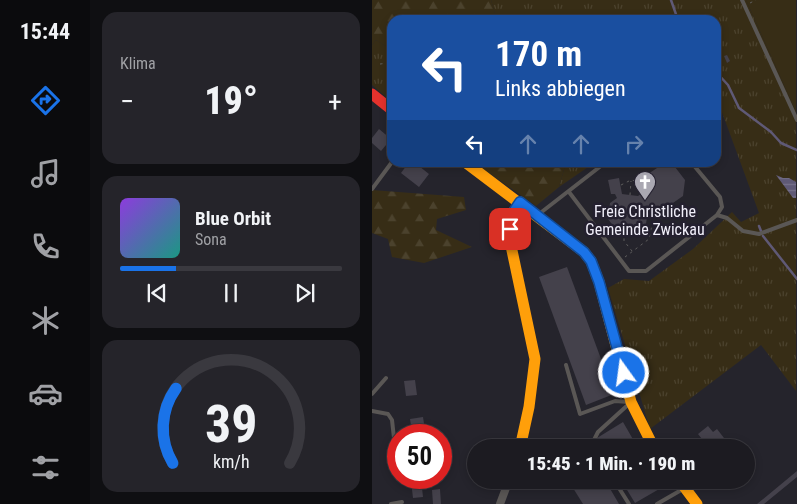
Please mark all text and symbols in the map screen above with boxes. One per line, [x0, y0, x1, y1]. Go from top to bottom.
text: 15:44 [20, 19, 70, 44]
text: 170 m [495, 34, 582, 75]
icon: left [412, 35, 477, 100]
text: Klima [120, 54, 156, 73]
text: Links abbiegen [495, 76, 626, 101]
text: 19° [204, 79, 258, 123]
icon: directions [28, 83, 63, 118]
text: − [120, 85, 134, 118]
text: + [328, 85, 342, 118]
icon: left [461, 130, 489, 158]
icon: ahead [514, 130, 542, 158]
icon: ahead [567, 130, 595, 158]
icon: right [620, 130, 648, 158]
icon: music [28, 156, 63, 191]
church icon: Freie Christliche Gemeinde Zwickau [633, 170, 657, 201]
place label: Freie Christliche Gemeinde Zwickau [585, 202, 705, 239]
text: Blue Orbit [195, 207, 271, 230]
pin [489, 208, 531, 250]
icon: arrive [496, 215, 524, 243]
icon: phone [28, 229, 63, 264]
text: Sona [195, 230, 227, 249]
icon: previous [143, 279, 171, 307]
icon: pause [217, 279, 245, 307]
icon: next [291, 279, 319, 307]
icon: climate [28, 303, 63, 338]
position arrow [597, 346, 649, 398]
icon: car [28, 376, 63, 411]
text: 39 [205, 394, 257, 455]
speed limit sign: 50 [387, 424, 452, 489]
icon: filters [28, 450, 63, 485]
text: km/h [213, 451, 249, 472]
text: 15:45 · 1 Min. · 190 m [527, 452, 695, 475]

